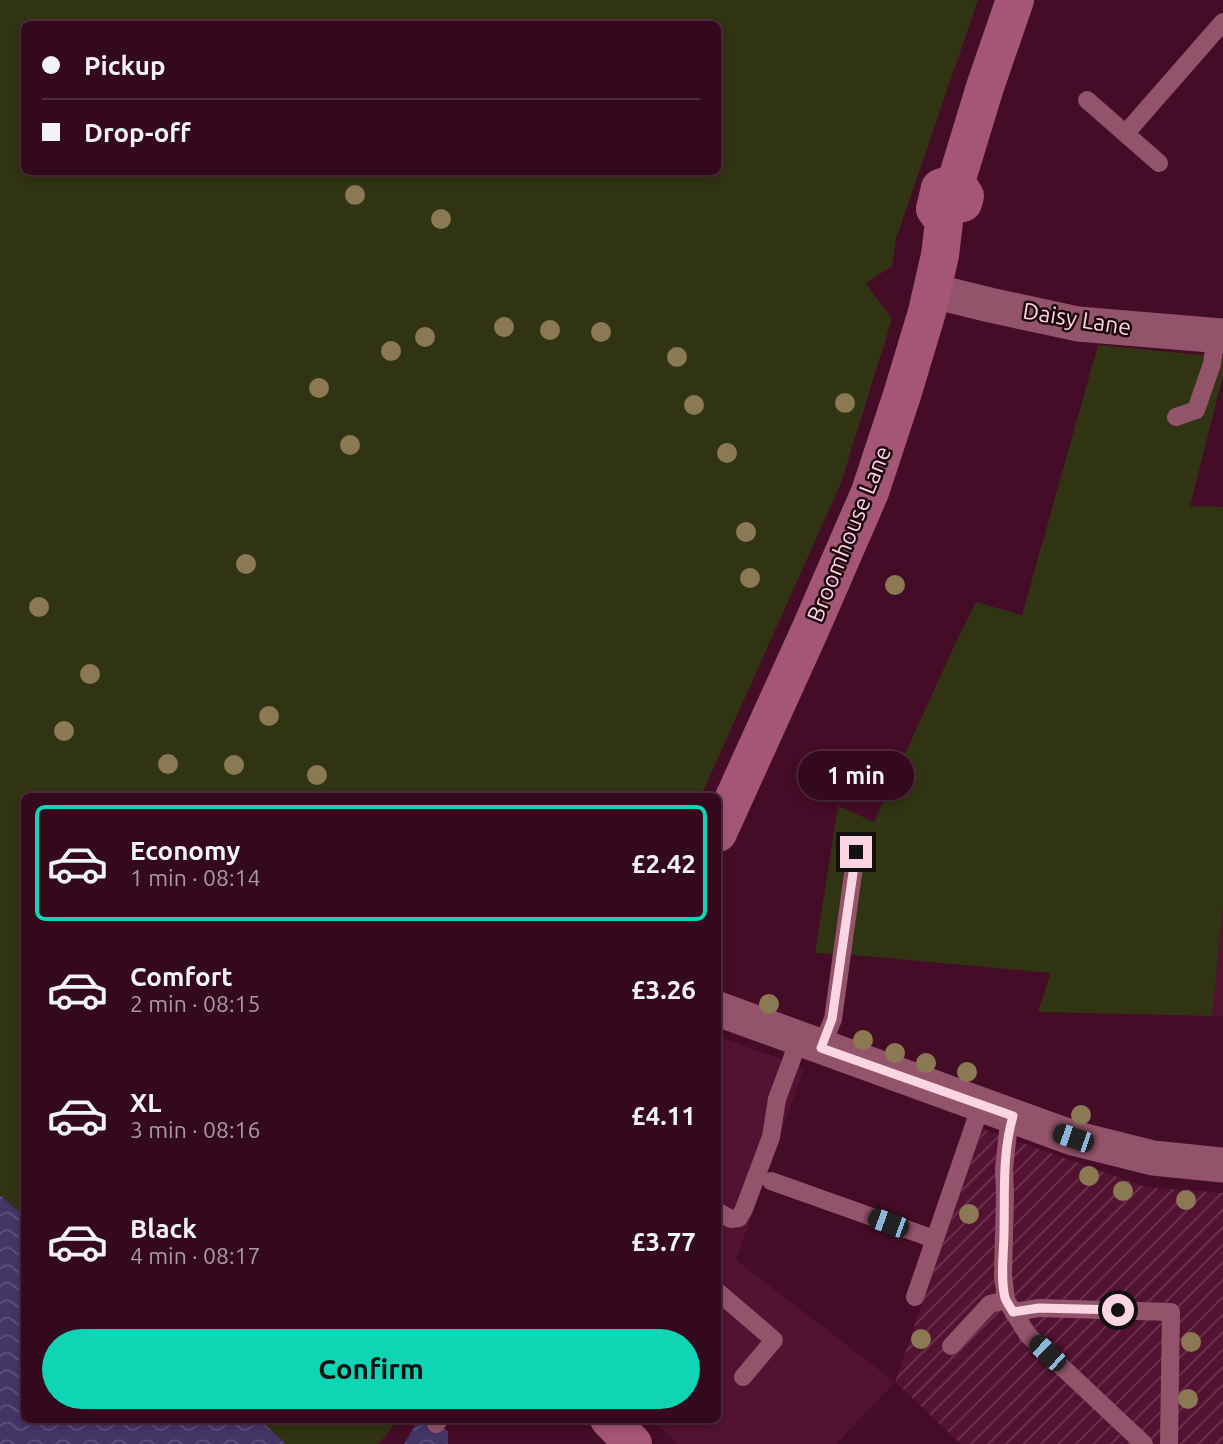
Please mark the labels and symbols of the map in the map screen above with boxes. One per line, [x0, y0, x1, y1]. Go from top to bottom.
street label: Daisy Lane [1021, 298, 1133, 339]
street label: Broomhouse Lane [802, 442, 895, 625]
callout: 1 min [798, 750, 914, 800]
route end [840, 836, 872, 868]
car [1050, 1121, 1097, 1155]
car [865, 1206, 912, 1240]
route start [1102, 1294, 1134, 1326]
car [1025, 1331, 1070, 1375]

